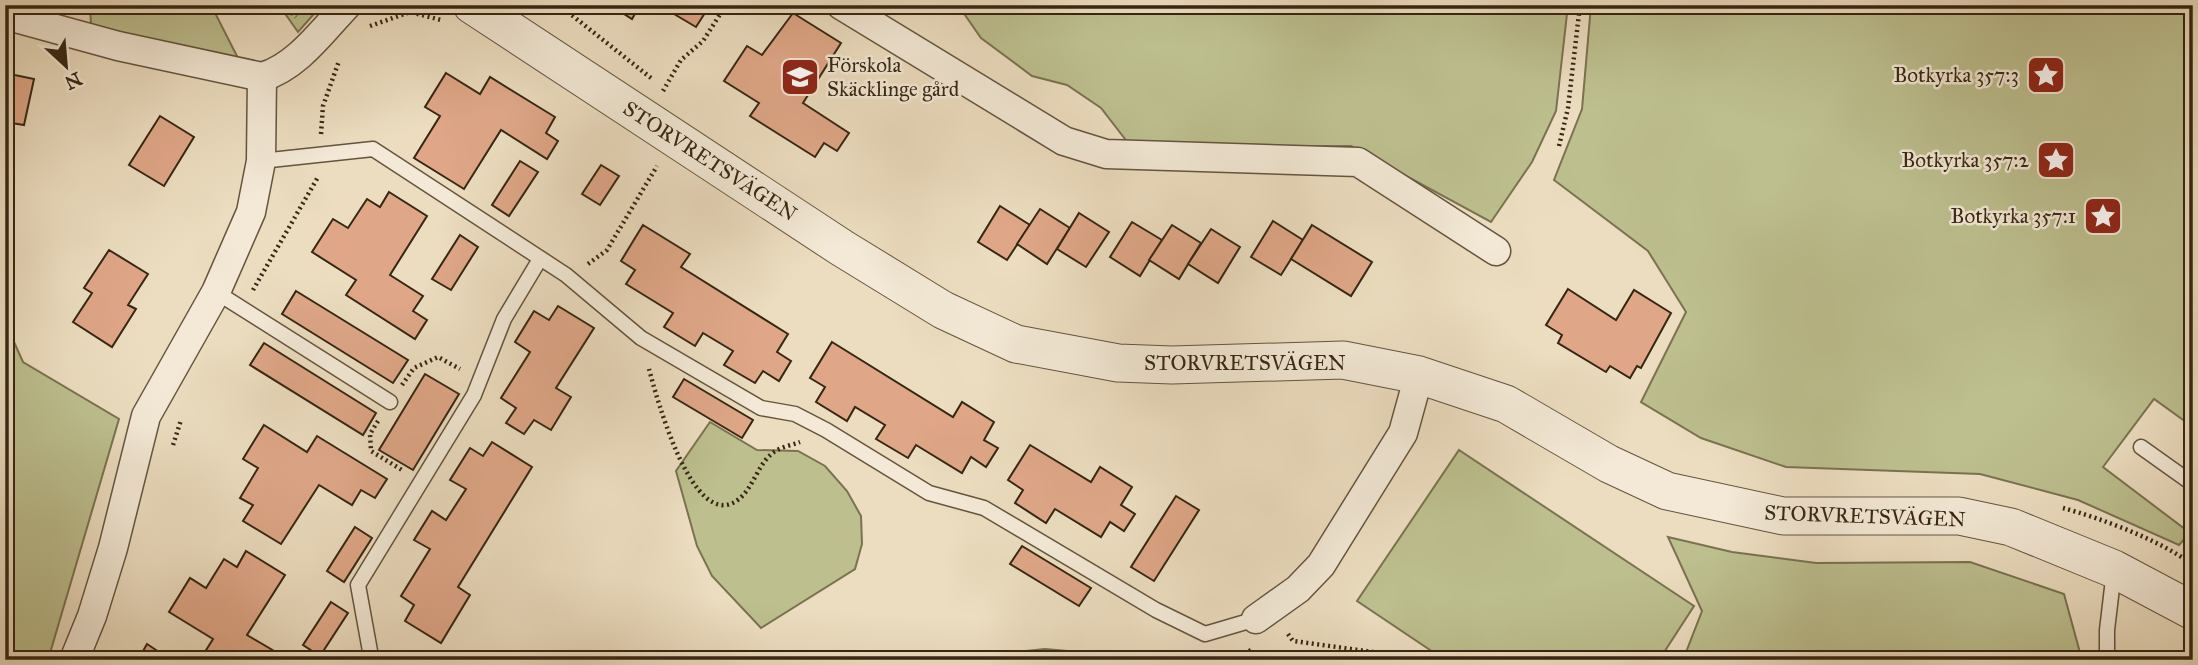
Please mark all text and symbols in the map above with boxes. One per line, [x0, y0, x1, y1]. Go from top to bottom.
north arrow [32, 32, 102, 102]
place label: Förskola Skäcklinge gård [827, 52, 960, 102]
place icon: Botkyrka 357:3 [2025, 54, 2067, 96]
school or university icon: Förskola Skäcklinge gård [779, 56, 821, 98]
place label: Botkyrka 357:3 [1893, 62, 2019, 88]
text: N [61, 67, 86, 95]
street label: STORVRETSVÄGEN [618, 95, 802, 227]
place icon: Botkyrka 357:2 [2035, 139, 2077, 181]
place label: Botkyrka 357:2 [1901, 147, 2030, 173]
place icon: Botkyrka 357:1 [2082, 195, 2124, 237]
place label: Botkyrka 357:1 [1951, 203, 2076, 229]
street label: STORVRETSVÄGEN [1144, 350, 1346, 376]
street label: STORVRETSVÄGEN [1764, 499, 1966, 533]

